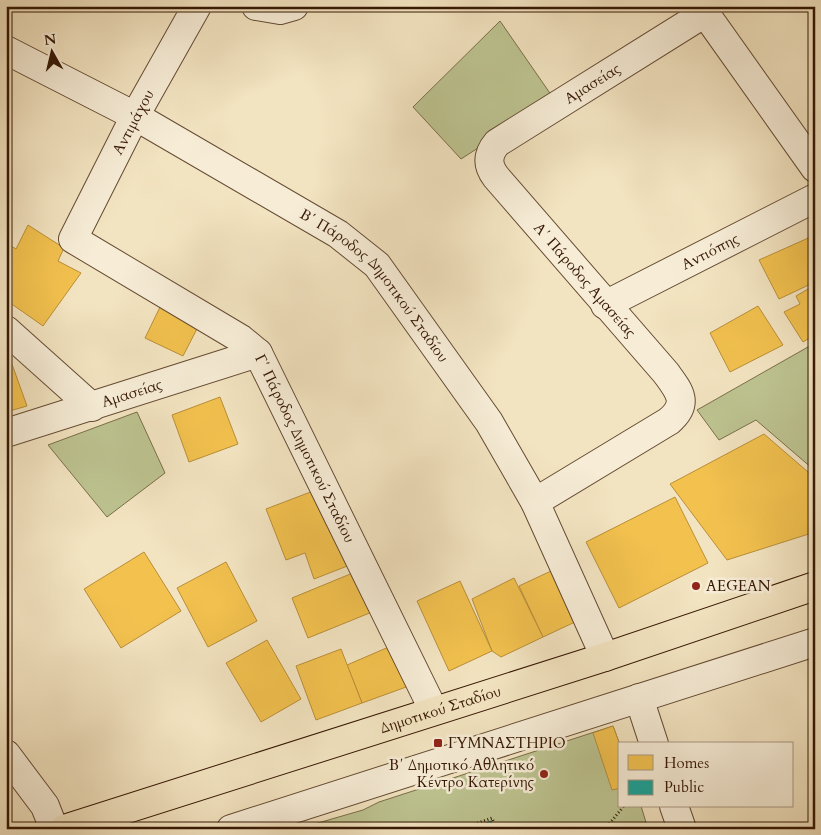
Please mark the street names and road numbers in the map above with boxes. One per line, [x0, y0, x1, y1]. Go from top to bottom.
street label: Αμασείας [560, 58, 625, 109]
street label: Αντιμάχου [107, 86, 159, 158]
street label: Β΄ Πάροδος Δημοτικού Σταδίου [296, 204, 453, 366]
street label: Α΄ Πάροδος Αμασείας [529, 218, 641, 342]
street label: Αντιόπης [678, 228, 743, 274]
street label: Γ΄ Πάροδος Δημοτικού Σταδίου [250, 351, 360, 546]
street label: Αμασείας [99, 374, 165, 412]
street label: Δημοτικού Σταδίου [377, 681, 504, 738]

